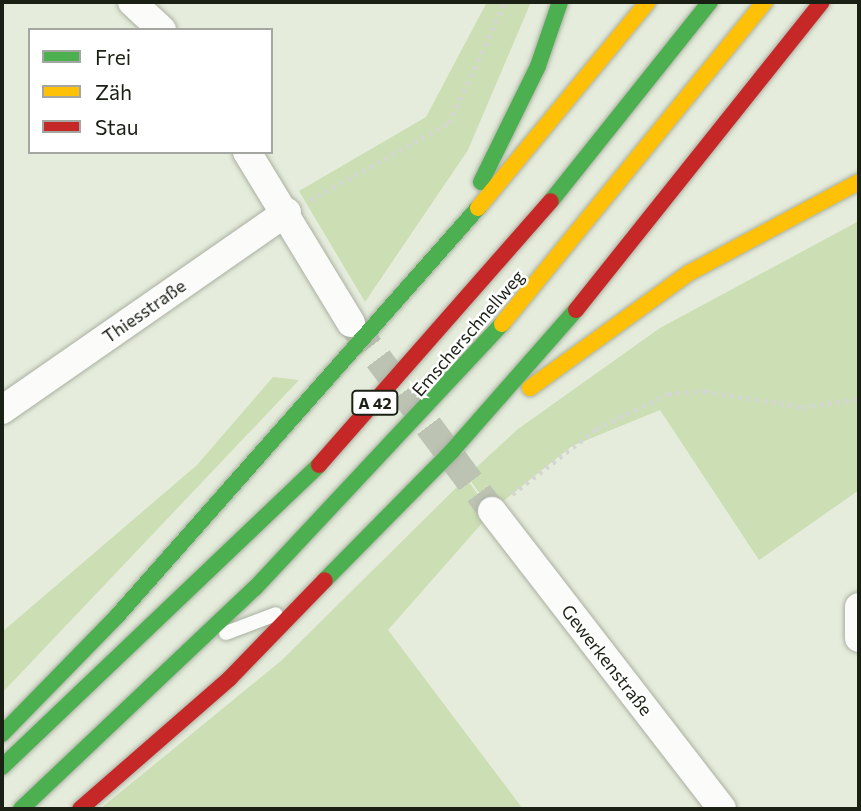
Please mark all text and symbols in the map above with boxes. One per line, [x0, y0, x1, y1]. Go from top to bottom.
legend [28, 28, 273, 154]
text: Frei [95, 44, 131, 69]
text: Zäh [95, 79, 132, 104]
text: Stau [95, 114, 138, 139]
street label: Emscherschnellweg [407, 266, 529, 400]
street label: Thiesstraße [98, 274, 190, 348]
road number: A 42 [350, 390, 400, 416]
street label: Gewerkenstraße [557, 600, 657, 720]

